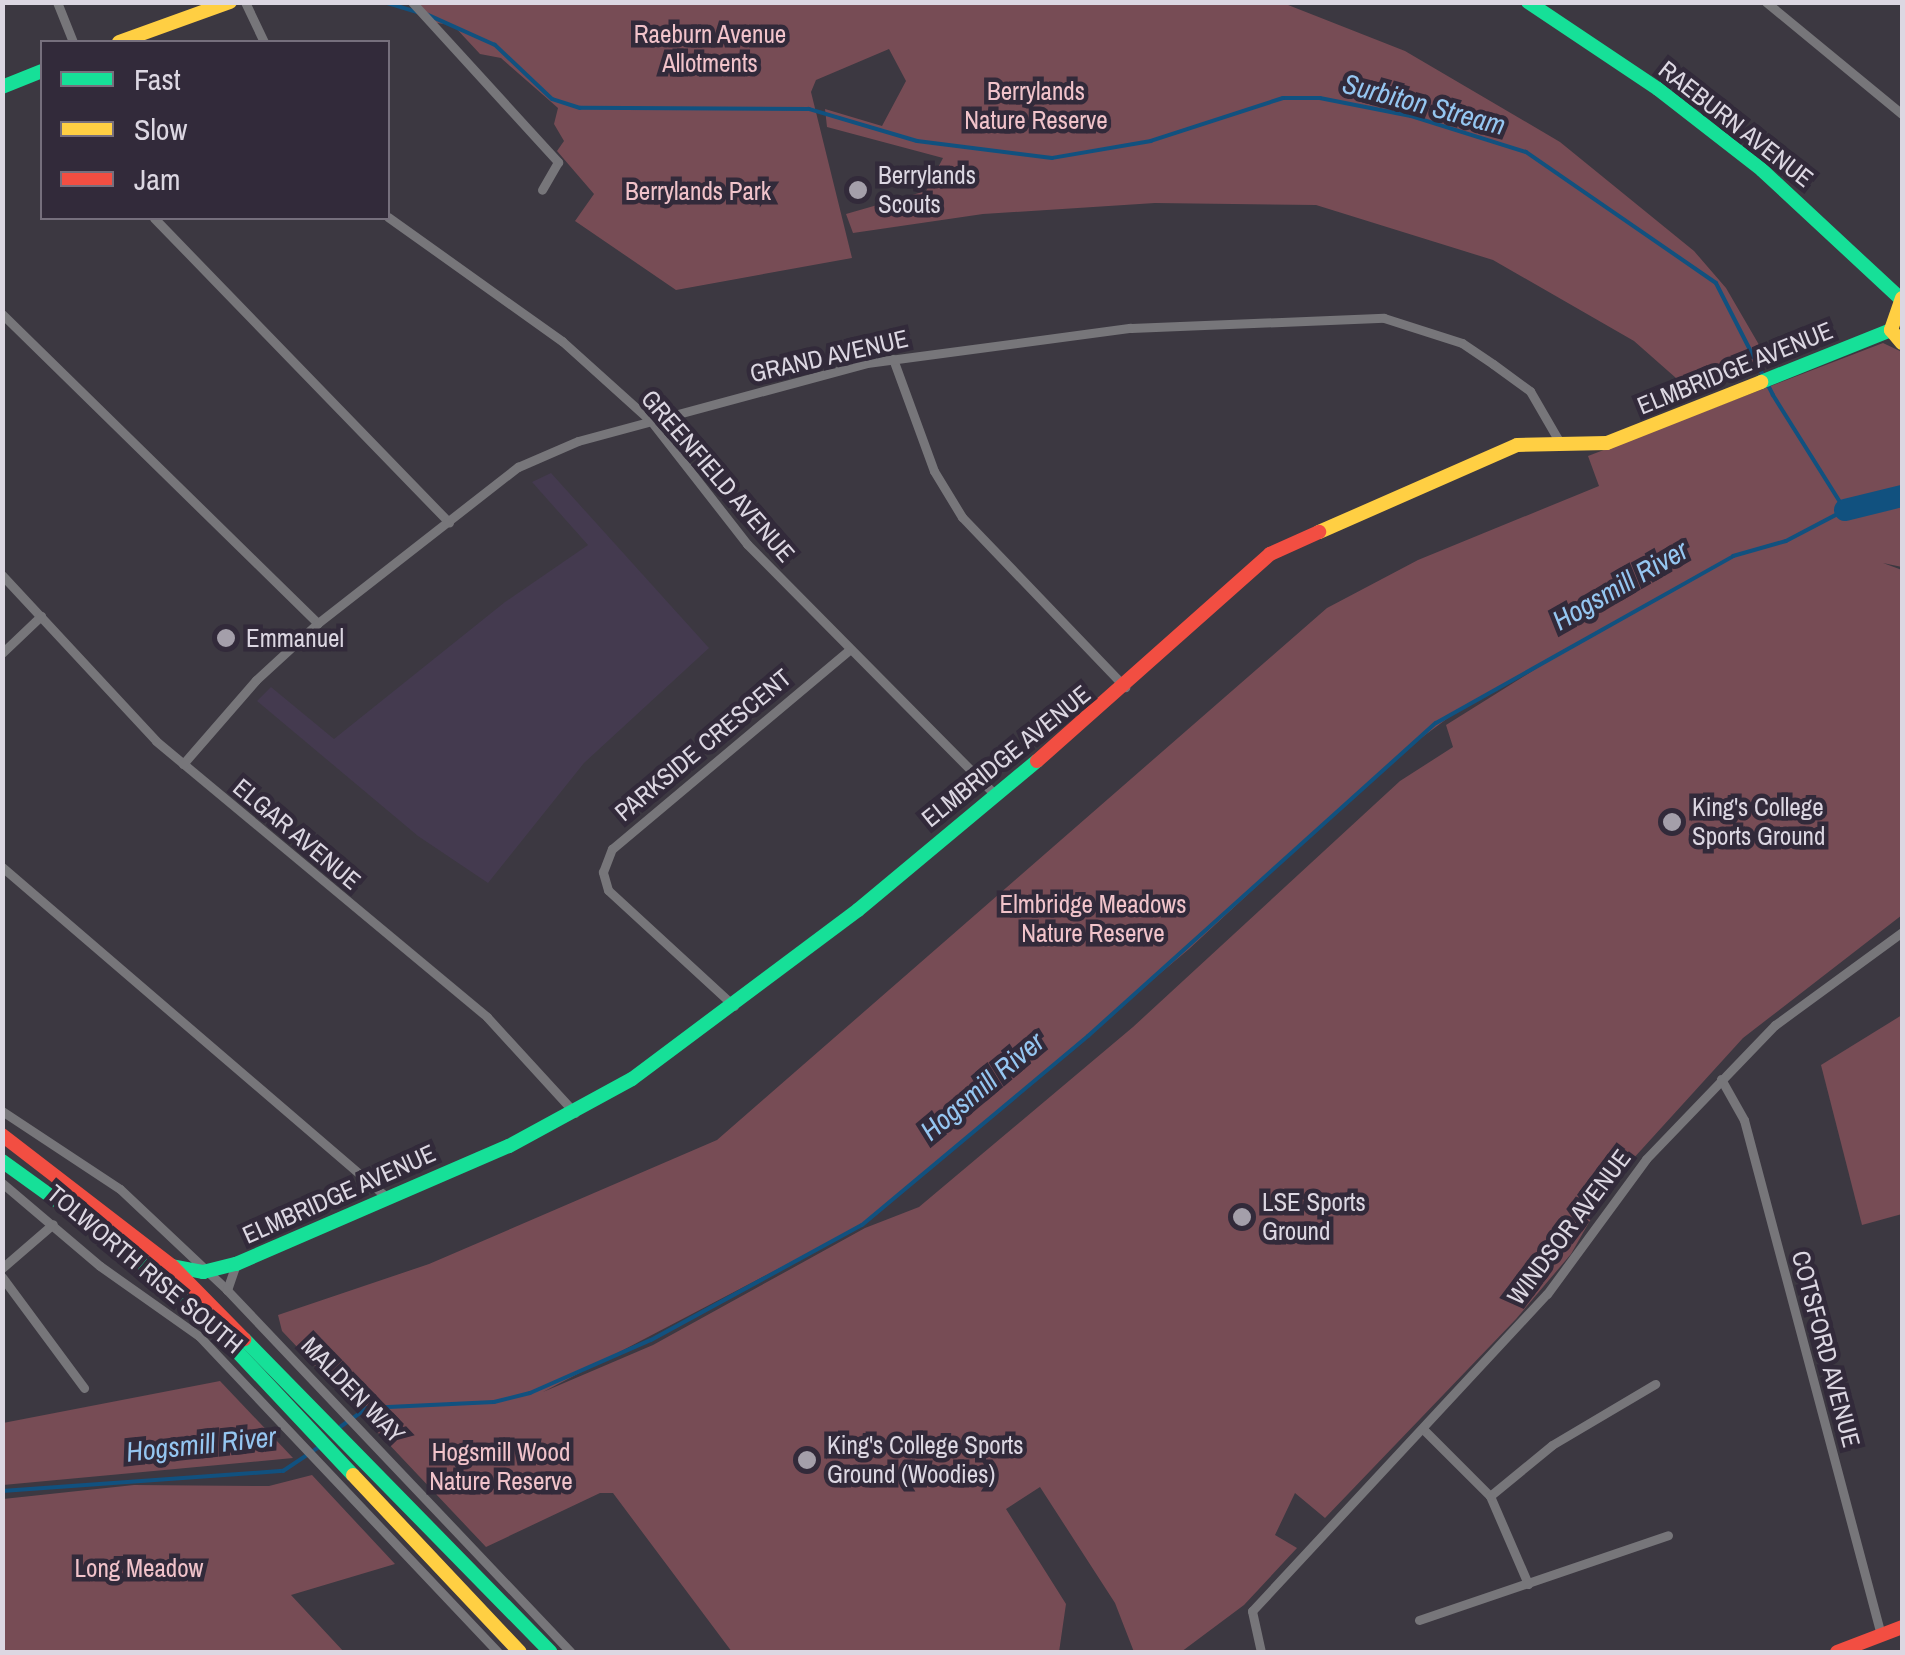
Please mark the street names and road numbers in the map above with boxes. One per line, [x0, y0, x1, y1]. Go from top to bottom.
street label: RAEBURN AVENUE [1652, 54, 1820, 194]
street label: ELMBRIDGE AVENUE [1632, 315, 1838, 421]
street label: GRAND AVENUE [746, 323, 912, 389]
street label: GREENFIELD AVENUE [635, 383, 801, 569]
street label: PARKSIDE CRESCENT [609, 663, 797, 827]
street label: ELMBRIDGE AVENUE [915, 679, 1097, 833]
street label: ELGAR AVENUE [227, 772, 367, 896]
street label: ELMBRIDGE AVENUE [237, 1138, 441, 1250]
street label: WINDSOR AVENUE [1501, 1143, 1637, 1311]
street label: TOLWORTH RISE SOUTH [41, 1178, 249, 1360]
street label: COTSFORD AVENUE [1785, 1247, 1867, 1451]
street label: MALDEN WAY [295, 1331, 411, 1449]

